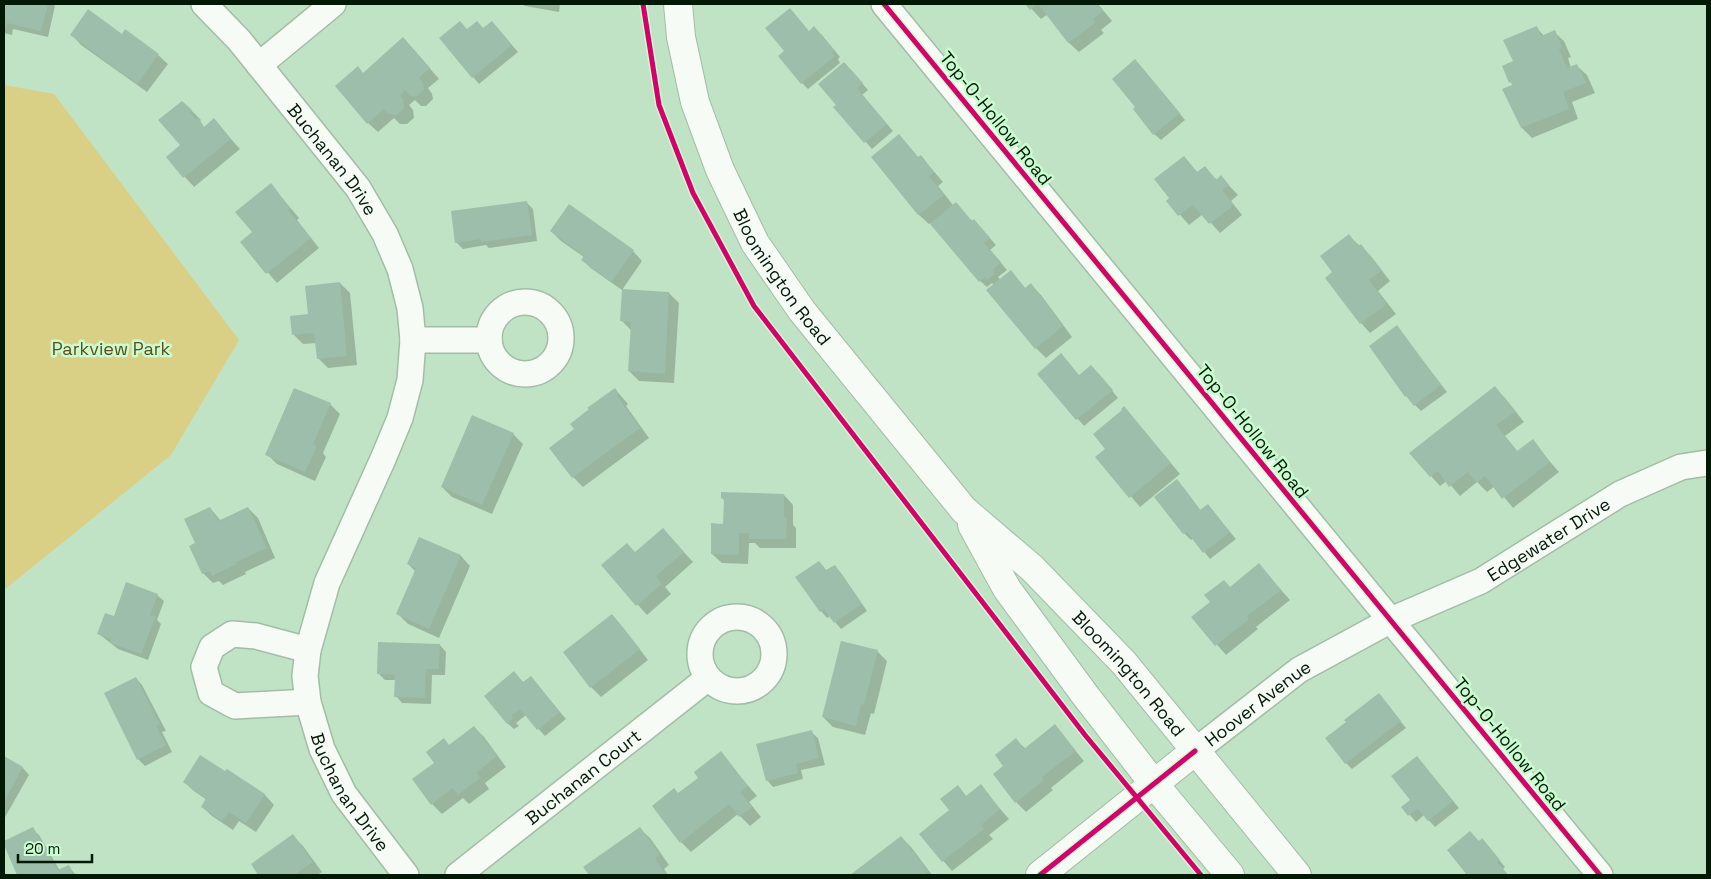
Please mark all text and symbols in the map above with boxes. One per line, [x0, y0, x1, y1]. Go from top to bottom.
street label: Top-O-Hollow Road [935, 46, 1057, 190]
street label: Buchanan Drive [283, 98, 383, 219]
street label: Bloomington Road [729, 205, 836, 350]
park label: Parkview Park [52, 337, 171, 360]
street label: Top-O-Hollow Road [1192, 359, 1314, 503]
street label: Edgewater Drive [1482, 492, 1614, 586]
street label: Bloomington Road [1068, 605, 1191, 741]
street label: Hoover Avenue [1200, 654, 1315, 751]
street label: Top-O-Hollow Road [1449, 672, 1571, 816]
street label: Buchanan Court [520, 724, 645, 829]
street label: Buchanan Drive [306, 730, 395, 856]
scale bar [18, 832, 91, 864]
text: 20 m [25, 839, 60, 858]

